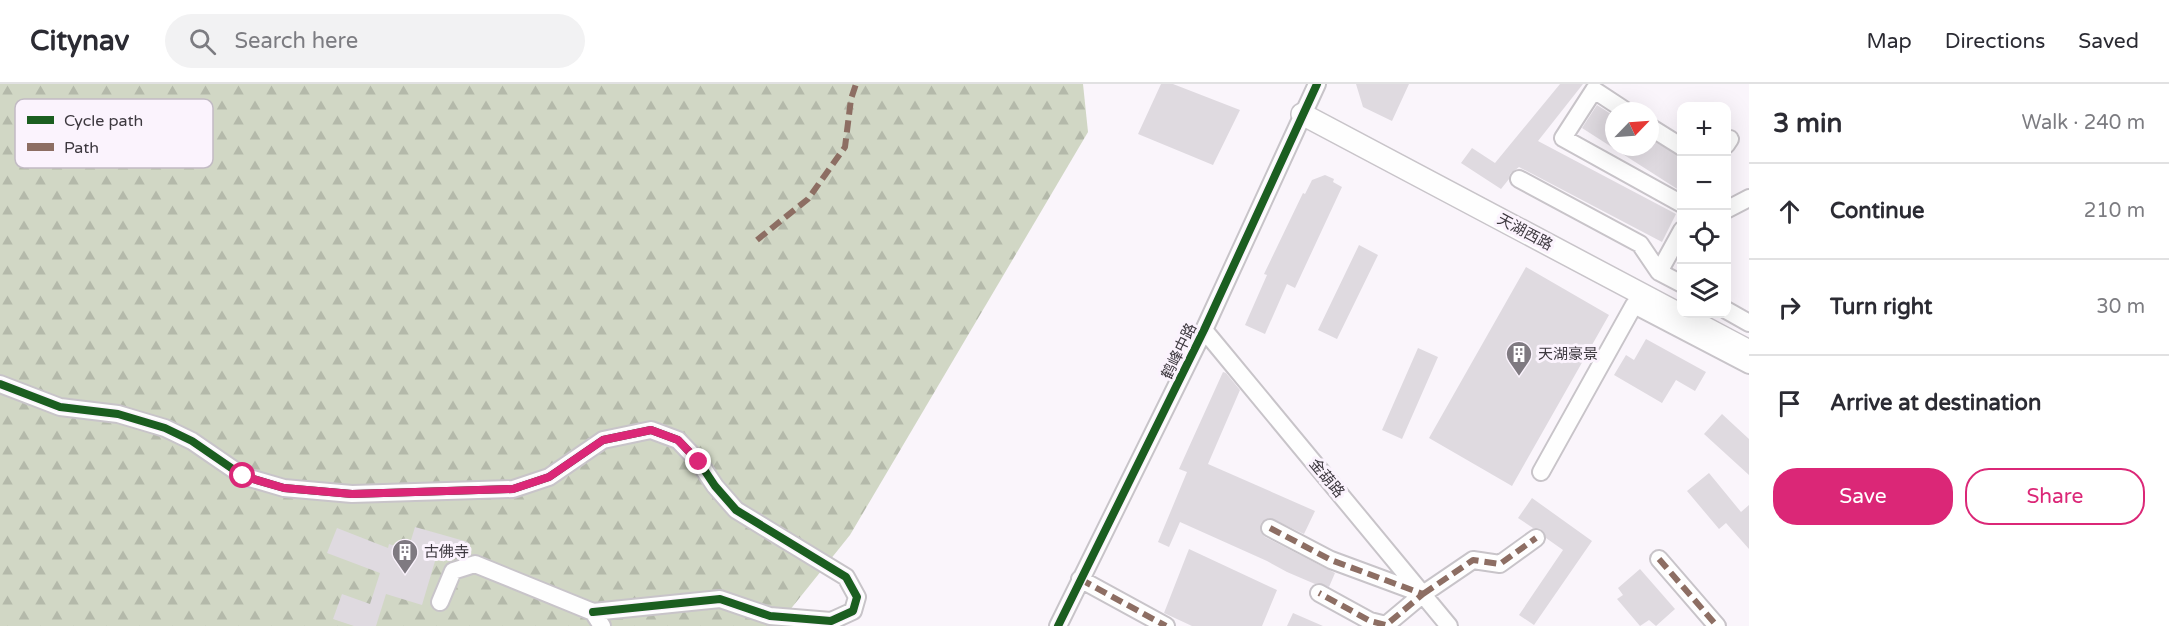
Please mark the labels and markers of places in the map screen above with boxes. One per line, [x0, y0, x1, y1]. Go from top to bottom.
building icon: 天湖豪景 [1504, 339, 1534, 377]
place label: 天湖豪景 [1538, 345, 1598, 363]
building icon: 古佛寺 [390, 537, 420, 575]
place label: 古佛寺 [424, 543, 469, 561]

